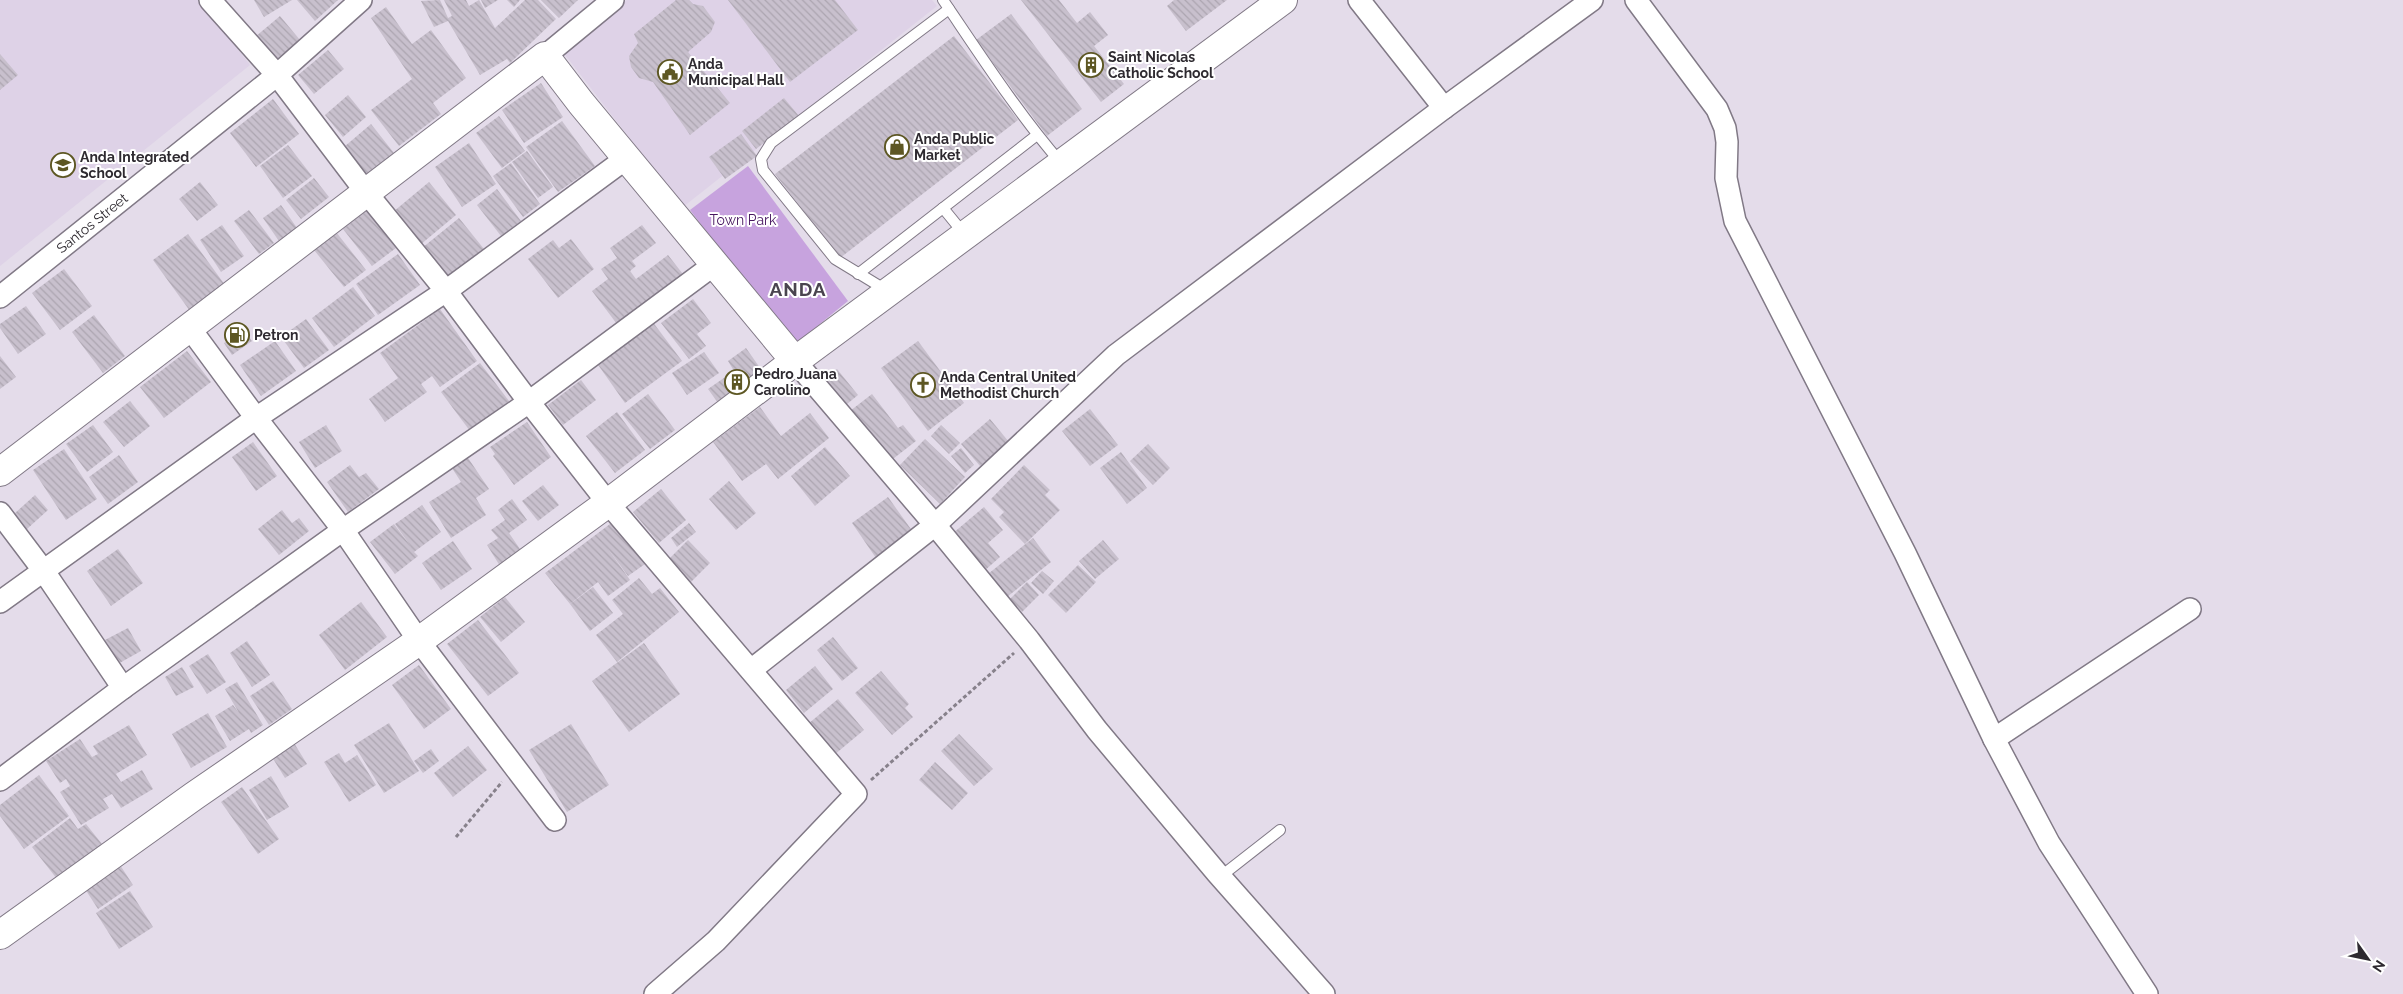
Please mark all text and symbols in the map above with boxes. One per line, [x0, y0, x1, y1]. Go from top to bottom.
place label: Saint Nicolas Catholic School [1108, 49, 1214, 81]
building icon: Saint Nicolas Catholic School [1078, 52, 1104, 78]
place label: Anda Municipal Hall [688, 56, 784, 88]
public building icon: Anda Municipal Hall [657, 59, 683, 85]
place label: Anda Public Market [914, 131, 995, 163]
shop icon: Anda Public Market [884, 134, 910, 160]
place label: Anda Integrated School [80, 149, 189, 181]
school or university icon: Anda Integrated School [50, 152, 76, 178]
street label: Santos Street [53, 190, 131, 256]
park label: Town Park [710, 212, 777, 228]
district label: ANDA [769, 278, 827, 300]
fuel station icon: Petron [224, 322, 250, 348]
place label: Petron [254, 327, 299, 343]
place label: Pedro Juana Carolino [754, 366, 837, 398]
building icon: Pedro Juana Carolino [724, 369, 750, 395]
place label: Anda Central United Methodist Church [940, 369, 1076, 401]
church icon: Anda Central United Methodist Church [910, 372, 936, 398]
north arrow [2343, 934, 2393, 984]
text: N [2369, 957, 2389, 975]

